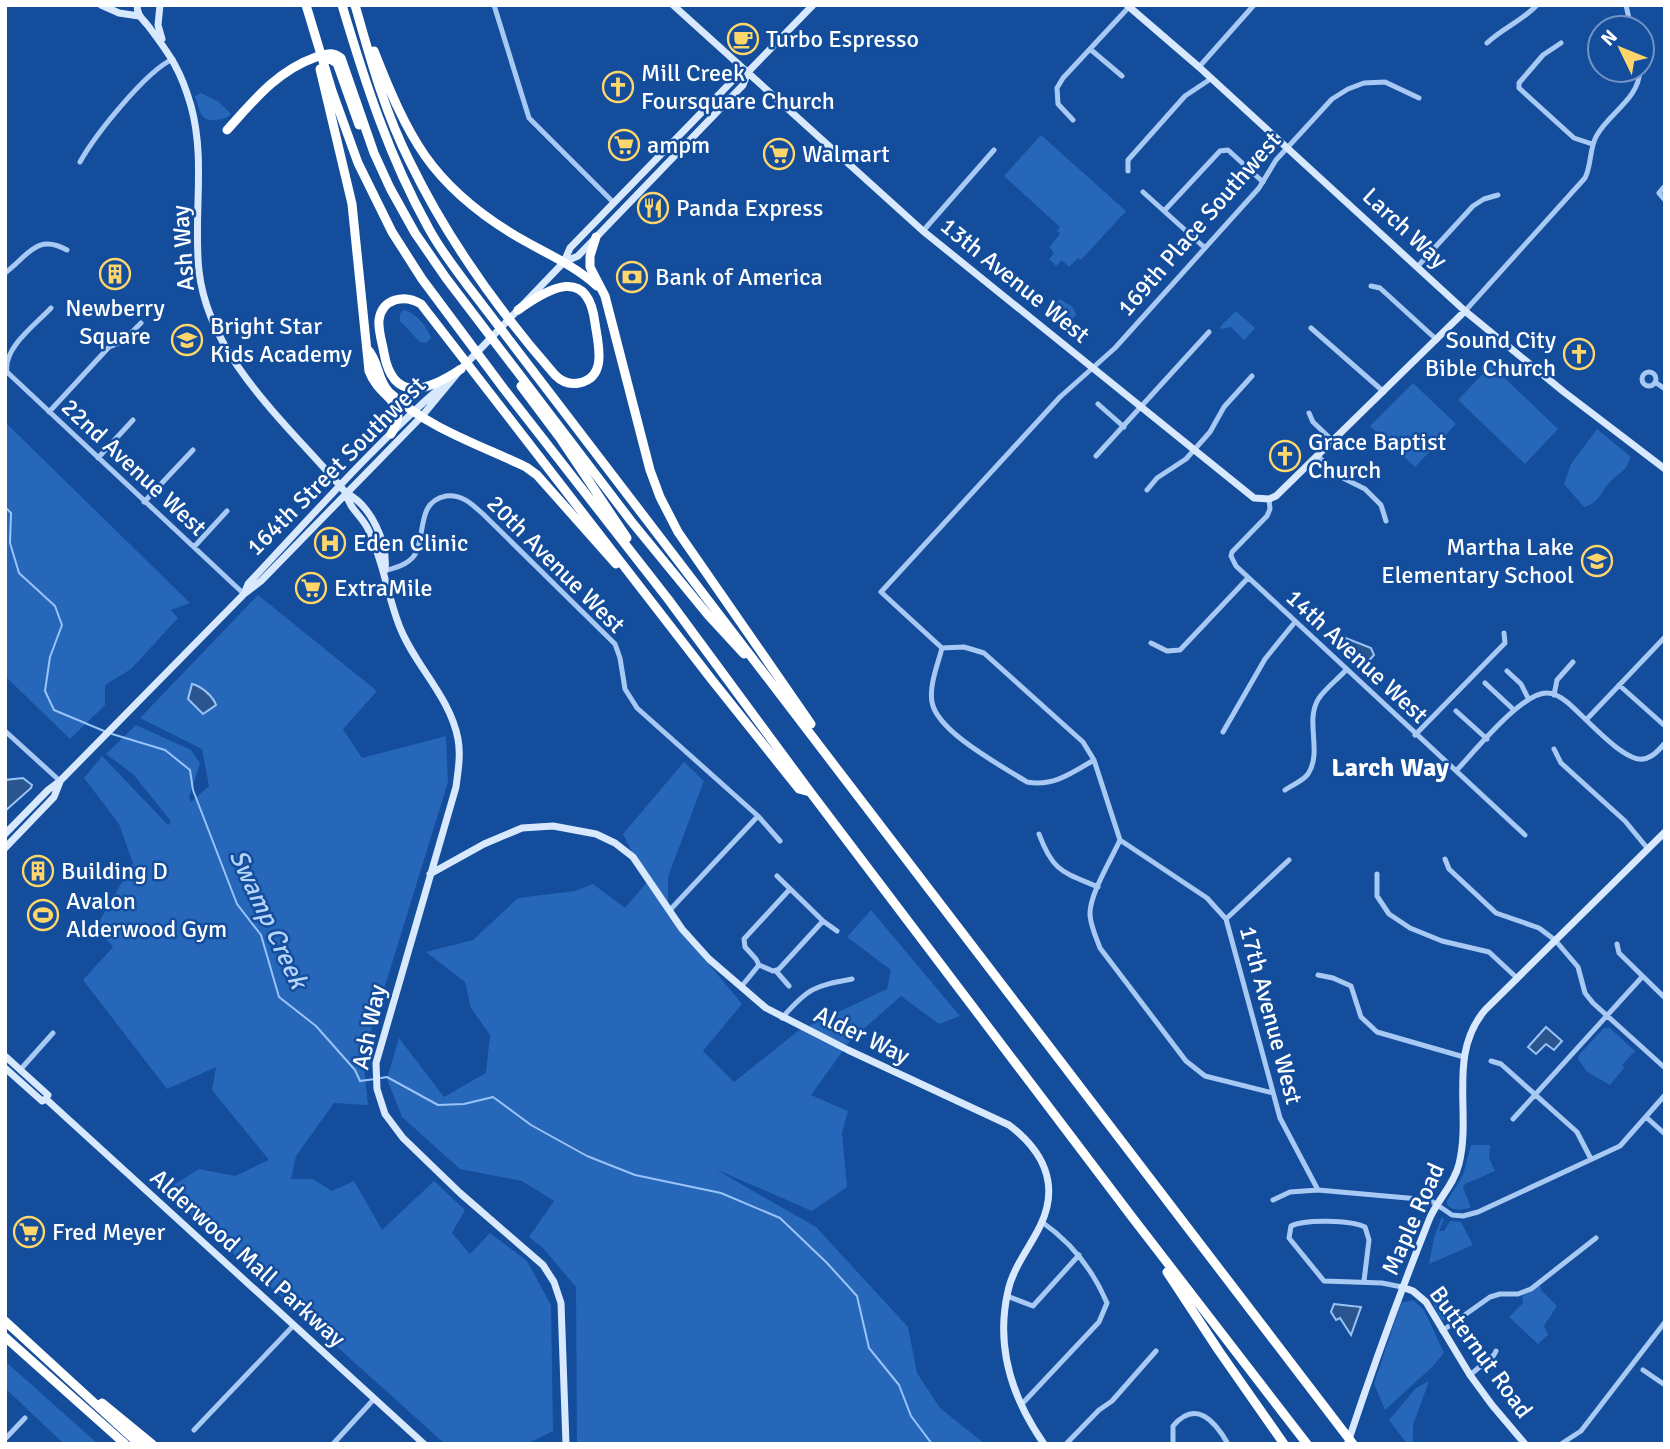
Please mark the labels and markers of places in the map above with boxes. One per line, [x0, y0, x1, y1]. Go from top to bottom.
cafe icon: Turbo Espresso [726, 22, 760, 56]
place label: Turbo Espresso [766, 24, 919, 54]
place label: Mill Creek Foursquare Church [641, 58, 835, 116]
church icon: Mill Creek Foursquare Church [601, 70, 635, 104]
supermarket icon: ampm [607, 128, 641, 162]
place label: ampm [647, 130, 710, 160]
supermarket icon: Walmart [762, 137, 796, 171]
place label: Walmart [802, 139, 890, 169]
restaurant icon: Panda Express [636, 191, 670, 225]
place label: Panda Express [676, 193, 823, 223]
building icon: Newberry Square [98, 257, 132, 291]
bank icon: Bank of America [615, 260, 649, 294]
place label: Bank of America [655, 262, 823, 292]
place label: Newberry Square [65, 293, 165, 351]
place label: Bright Star Kids Academy [210, 311, 352, 369]
school or university icon: Bright Star Kids Academy [170, 323, 204, 357]
place label: Sound City Bible Church [1425, 325, 1556, 383]
church icon: Sound City Bible Church [1562, 337, 1596, 371]
place label: Grace Baptist Church [1308, 427, 1446, 485]
church icon: Grace Baptist Church [1268, 439, 1302, 473]
hospital icon: Eden Clinic [313, 526, 347, 560]
place label: Eden Clinic [353, 528, 468, 558]
place label: Martha Lake Elementary School [1381, 532, 1574, 590]
school or university icon: Martha Lake Elementary School [1580, 544, 1614, 578]
supermarket icon: ExtraMile [294, 571, 328, 605]
place label: ExtraMile [334, 573, 433, 603]
building icon: Building D [21, 854, 55, 888]
place label: Building D [61, 856, 168, 886]
place label: Avalon Alderwood Gym [66, 886, 227, 944]
sports icon: Avalon Alderwood Gym [26, 898, 60, 932]
supermarket icon: Fred Meyer [12, 1215, 46, 1249]
place label: Fred Meyer [52, 1217, 165, 1247]

